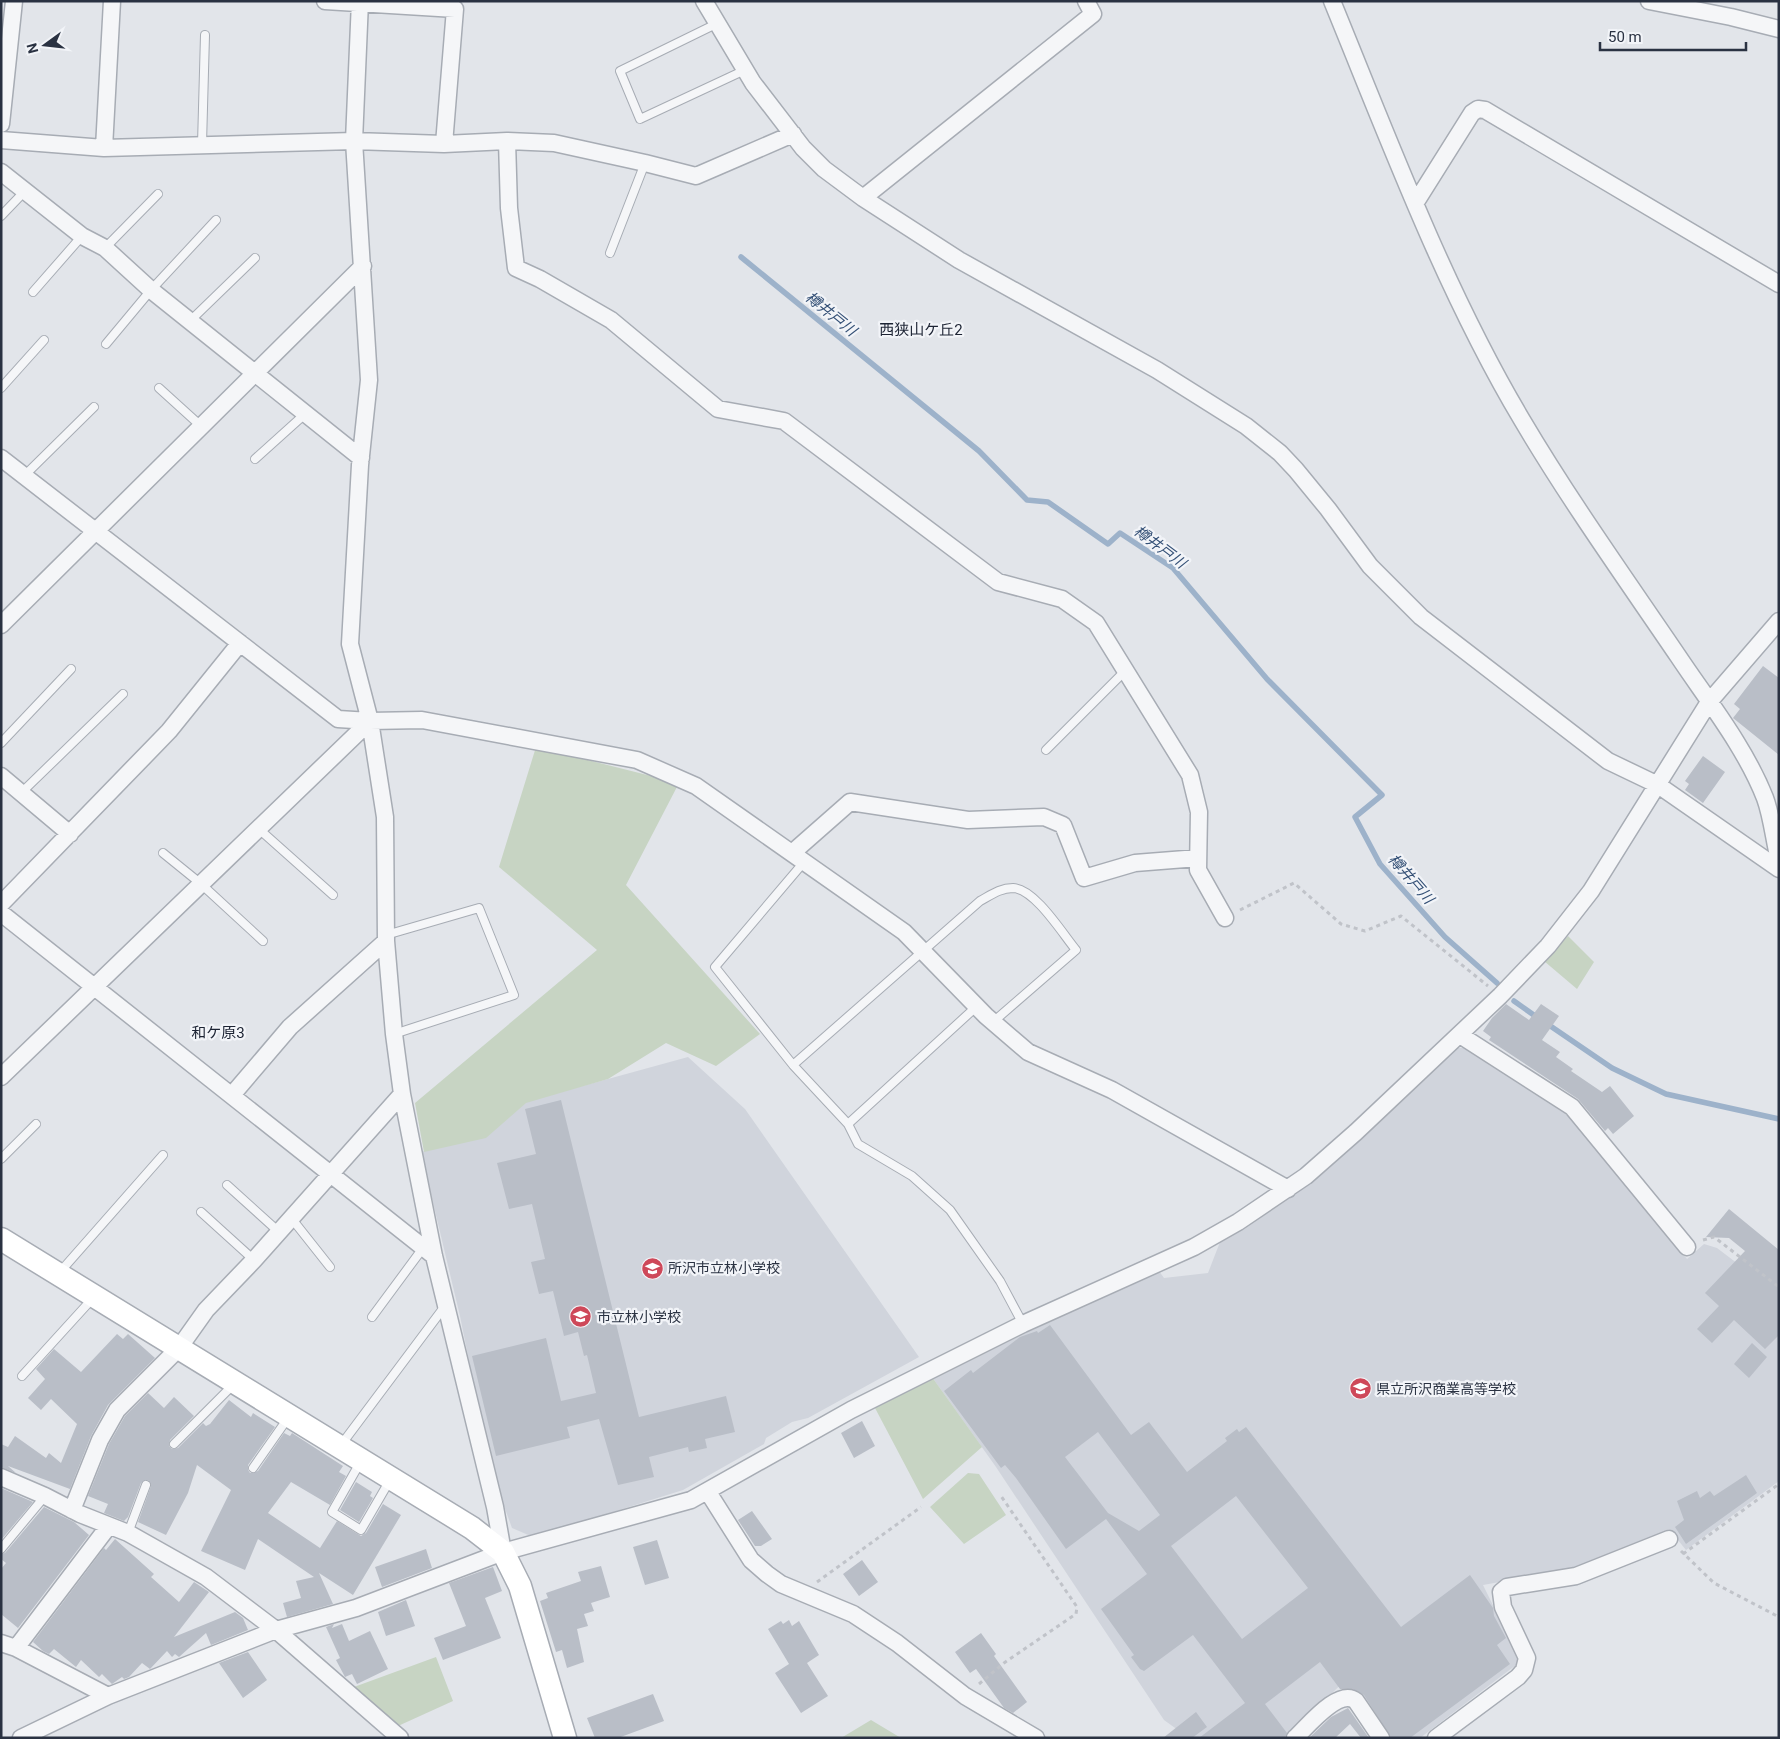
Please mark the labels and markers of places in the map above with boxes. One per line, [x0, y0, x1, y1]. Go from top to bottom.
school or university icon: 所沢市立林小学校 [640, 1256, 664, 1280]
place label: 所沢市立林小学校 [668, 1260, 780, 1276]
school or university icon: 市立林小学校 [569, 1305, 593, 1329]
place label: 市立林小学校 [597, 1309, 681, 1325]
school or university icon: 県立所沢商業高等学校 [1348, 1377, 1372, 1401]
place label: 県立所沢商業高等学校 [1376, 1381, 1516, 1397]

